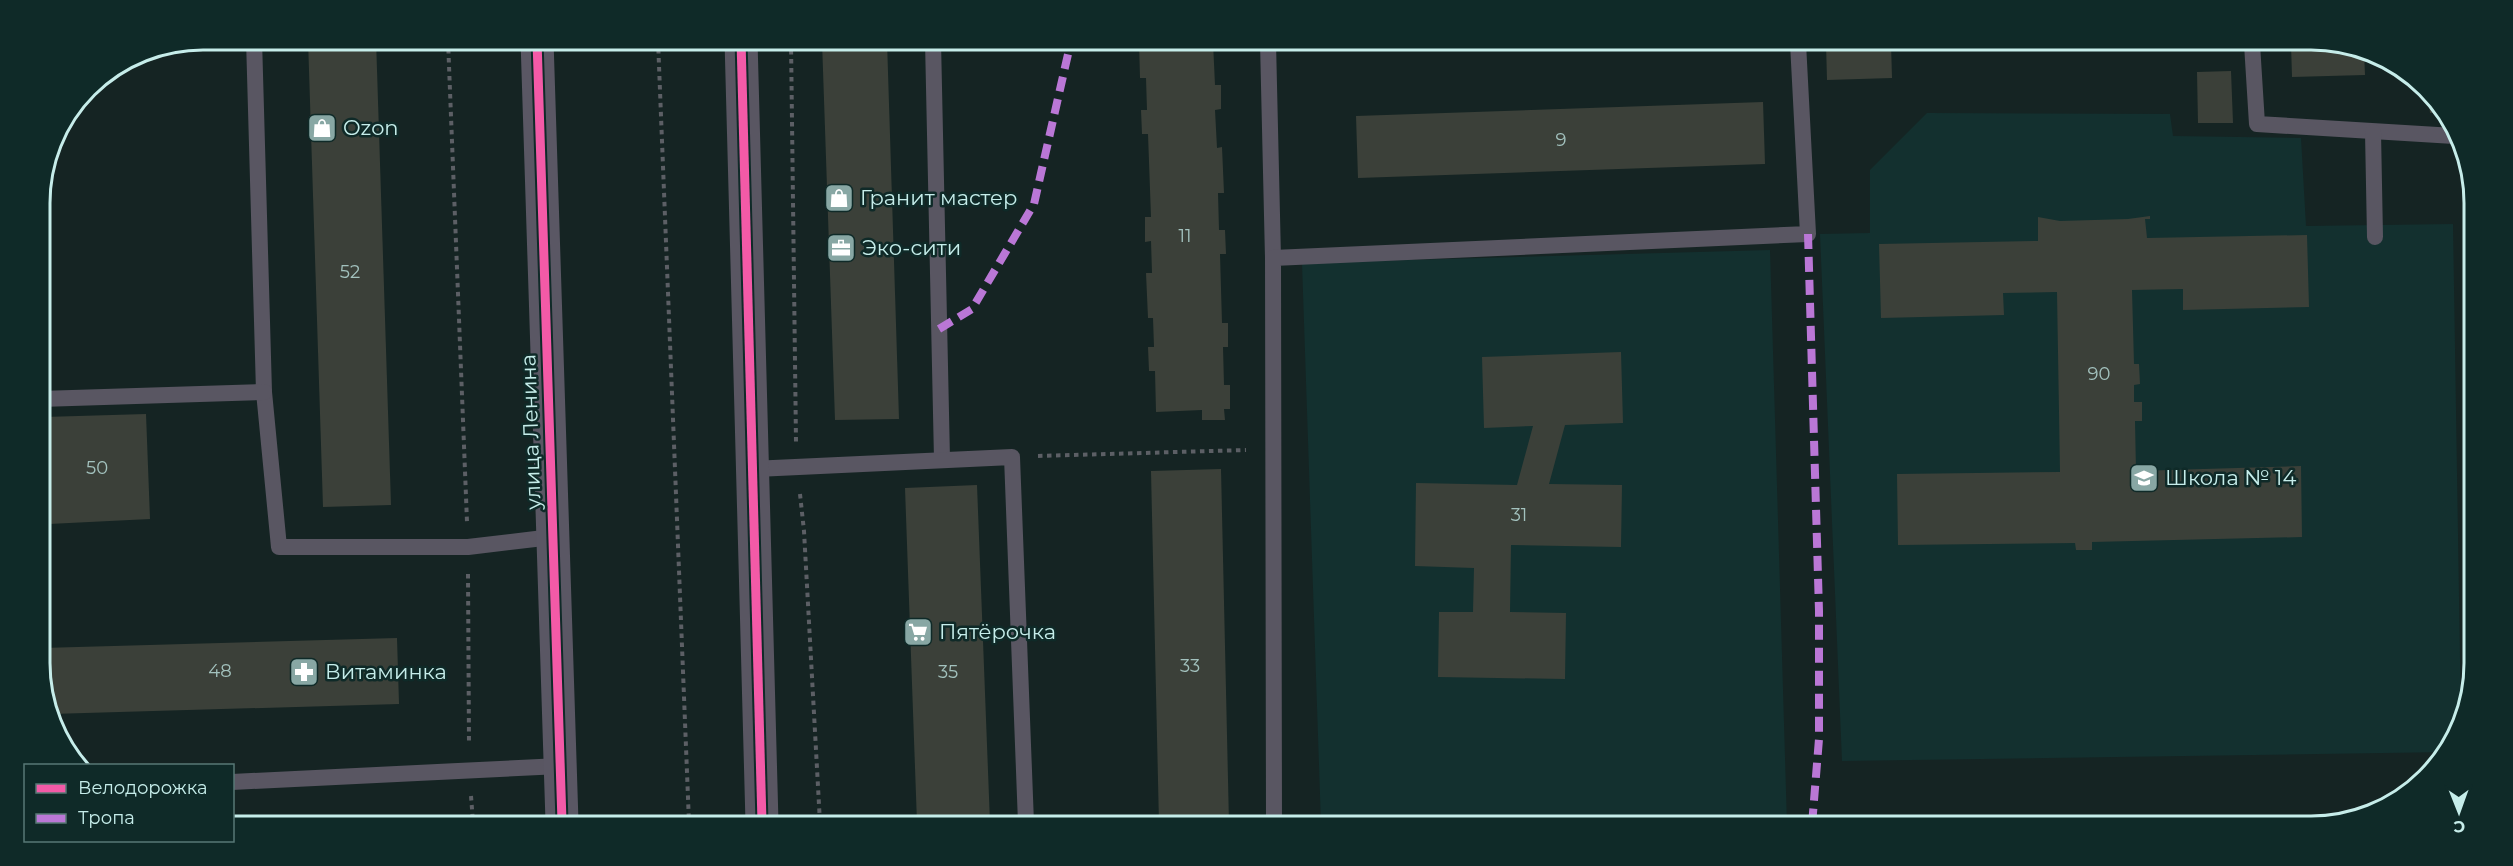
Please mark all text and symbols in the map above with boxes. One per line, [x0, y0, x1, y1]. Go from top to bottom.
shop icon: Ozon [306, 112, 338, 144]
place label: Ozon [343, 115, 399, 140]
house number: 9 [1556, 129, 1567, 151]
shop icon: Гранит мастер [823, 182, 855, 214]
place label: Гранит мастер [860, 185, 1017, 210]
house number: 11 [1179, 225, 1192, 247]
office icon: Эко-сити [825, 232, 857, 264]
place label: Эко-сити [862, 235, 961, 260]
house number: 52 [340, 261, 360, 283]
street label: улица Ленина [515, 354, 546, 511]
house number: 90 [2088, 363, 2110, 385]
house number: 50 [86, 457, 108, 479]
school or university icon: Школа № 14 [2128, 462, 2160, 494]
place label: Школа № 14 [2165, 465, 2296, 490]
house number: 31 [1511, 504, 1527, 526]
supermarket icon: Пятёрочка [902, 616, 934, 648]
place label: Пятёрочка [939, 619, 1056, 644]
house number: 33 [1180, 655, 1200, 677]
pharmacy icon: Витаминка [288, 656, 320, 688]
place label: Витаминка [325, 659, 447, 684]
house number: 48 [208, 660, 232, 682]
house number: 35 [938, 661, 958, 683]
legend [24, 764, 234, 842]
text: Велодорожка [78, 777, 207, 799]
north arrow [2429, 782, 2489, 842]
text: Тропа [78, 807, 135, 829]
text: С [2453, 817, 2465, 836]

